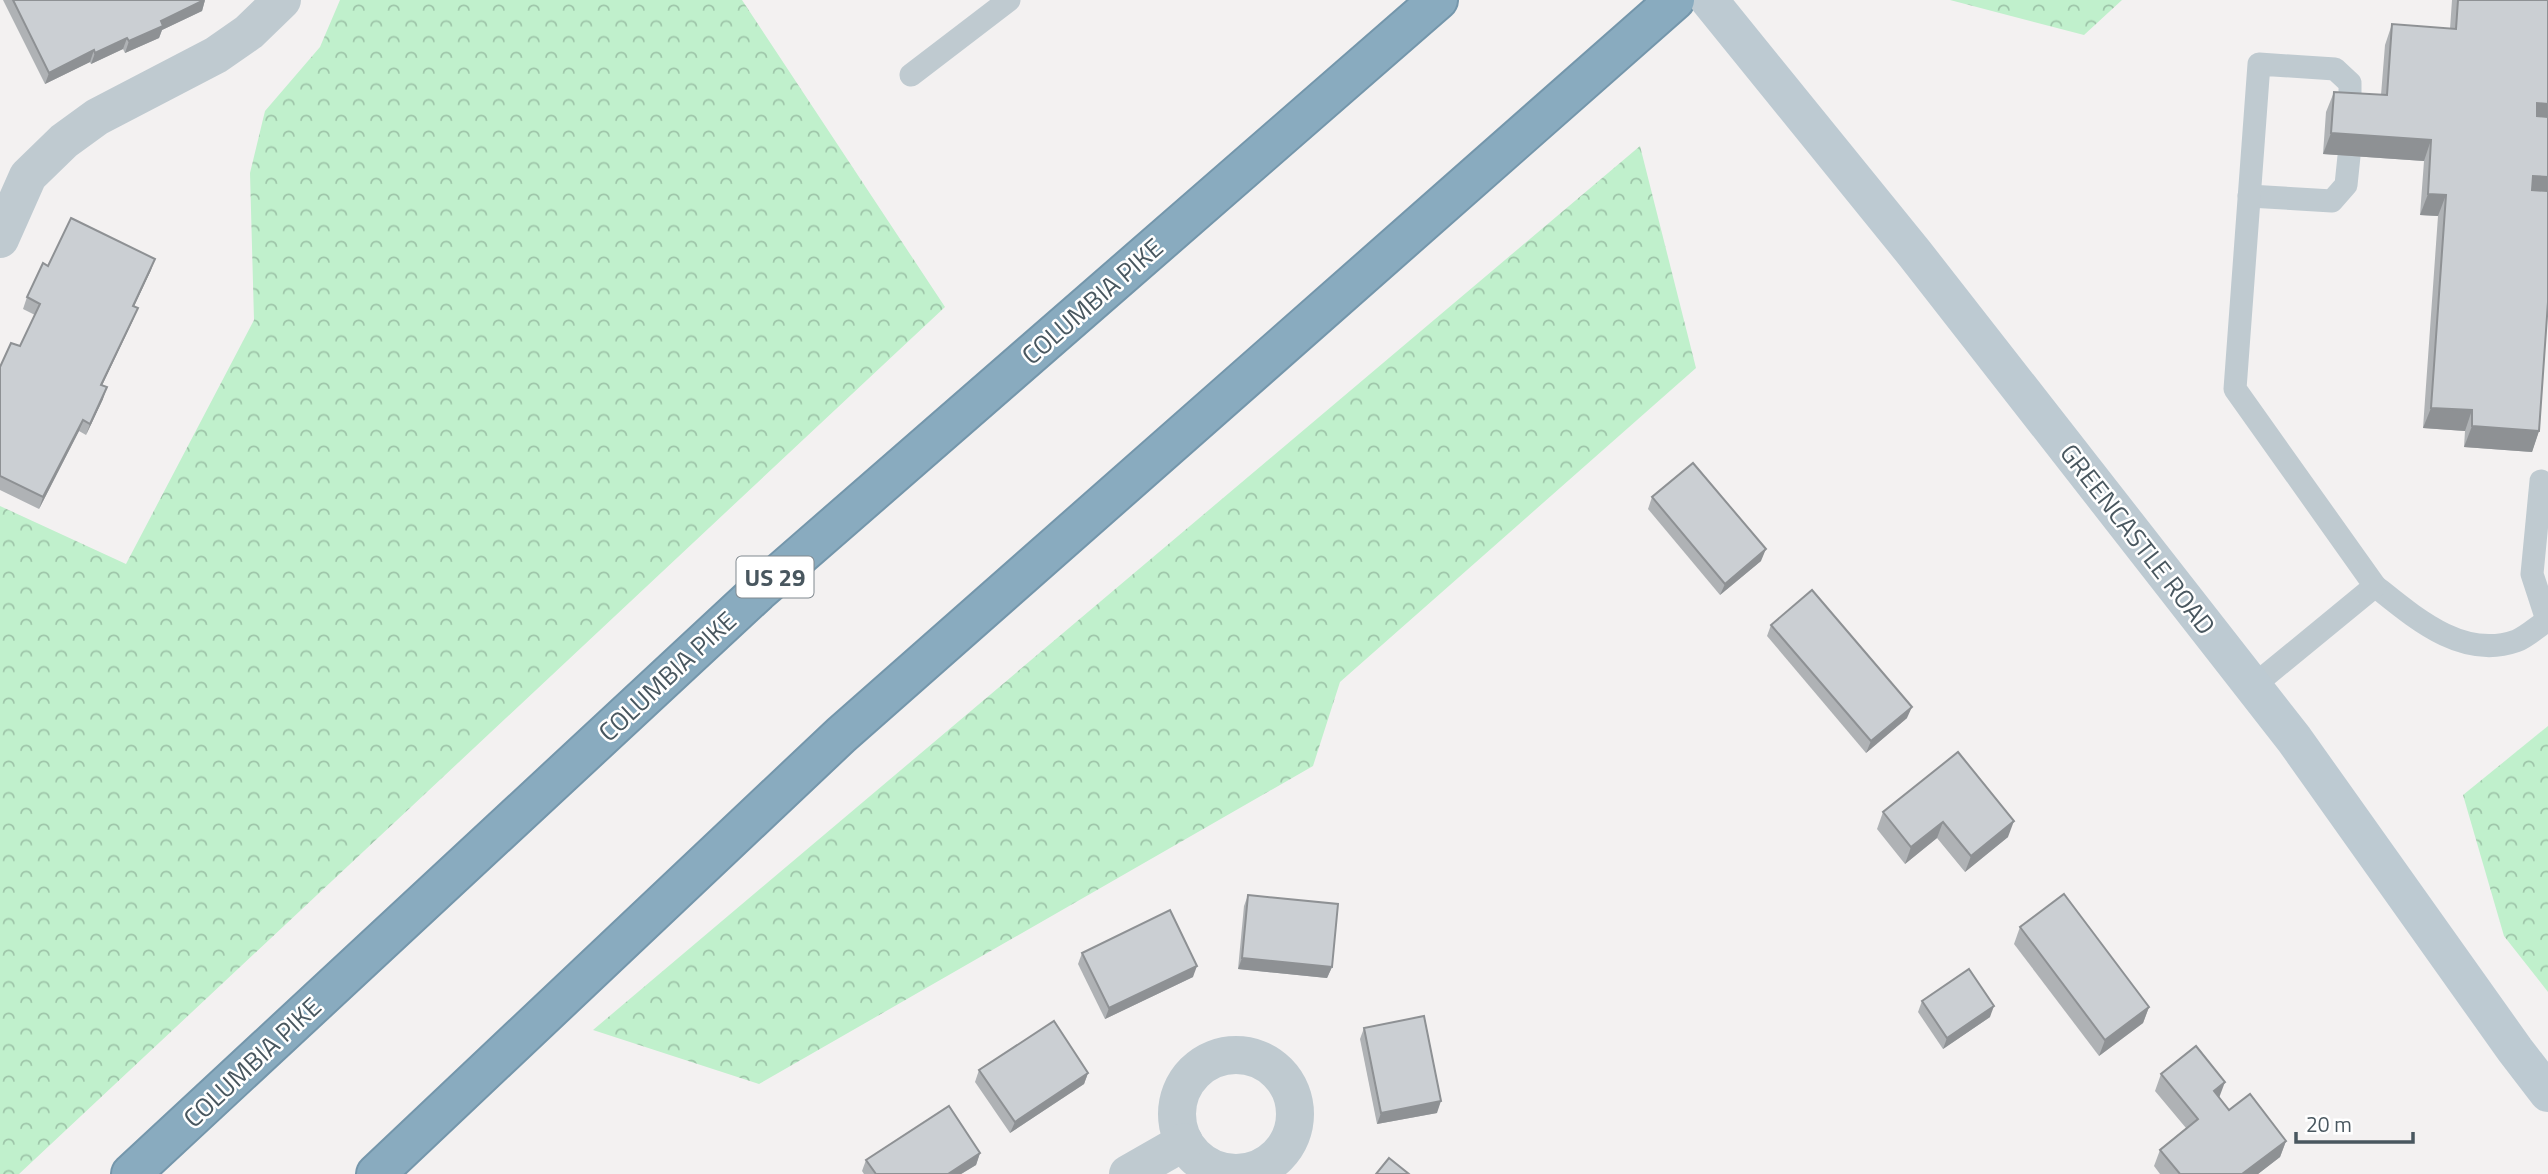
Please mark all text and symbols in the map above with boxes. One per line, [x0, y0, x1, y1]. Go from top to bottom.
street label: COLUMBIA PIKE [1013, 228, 1171, 374]
street label: GREENCASTLE ROAD [2051, 435, 2225, 643]
road number: US 29 [736, 556, 814, 598]
street label: COLUMBIA PIKE [589, 602, 745, 750]
street label: COLUMBIA PIKE [174, 988, 330, 1136]
scale bar [2296, 1100, 2413, 1144]
text: 20 m [2306, 1108, 2352, 1140]

